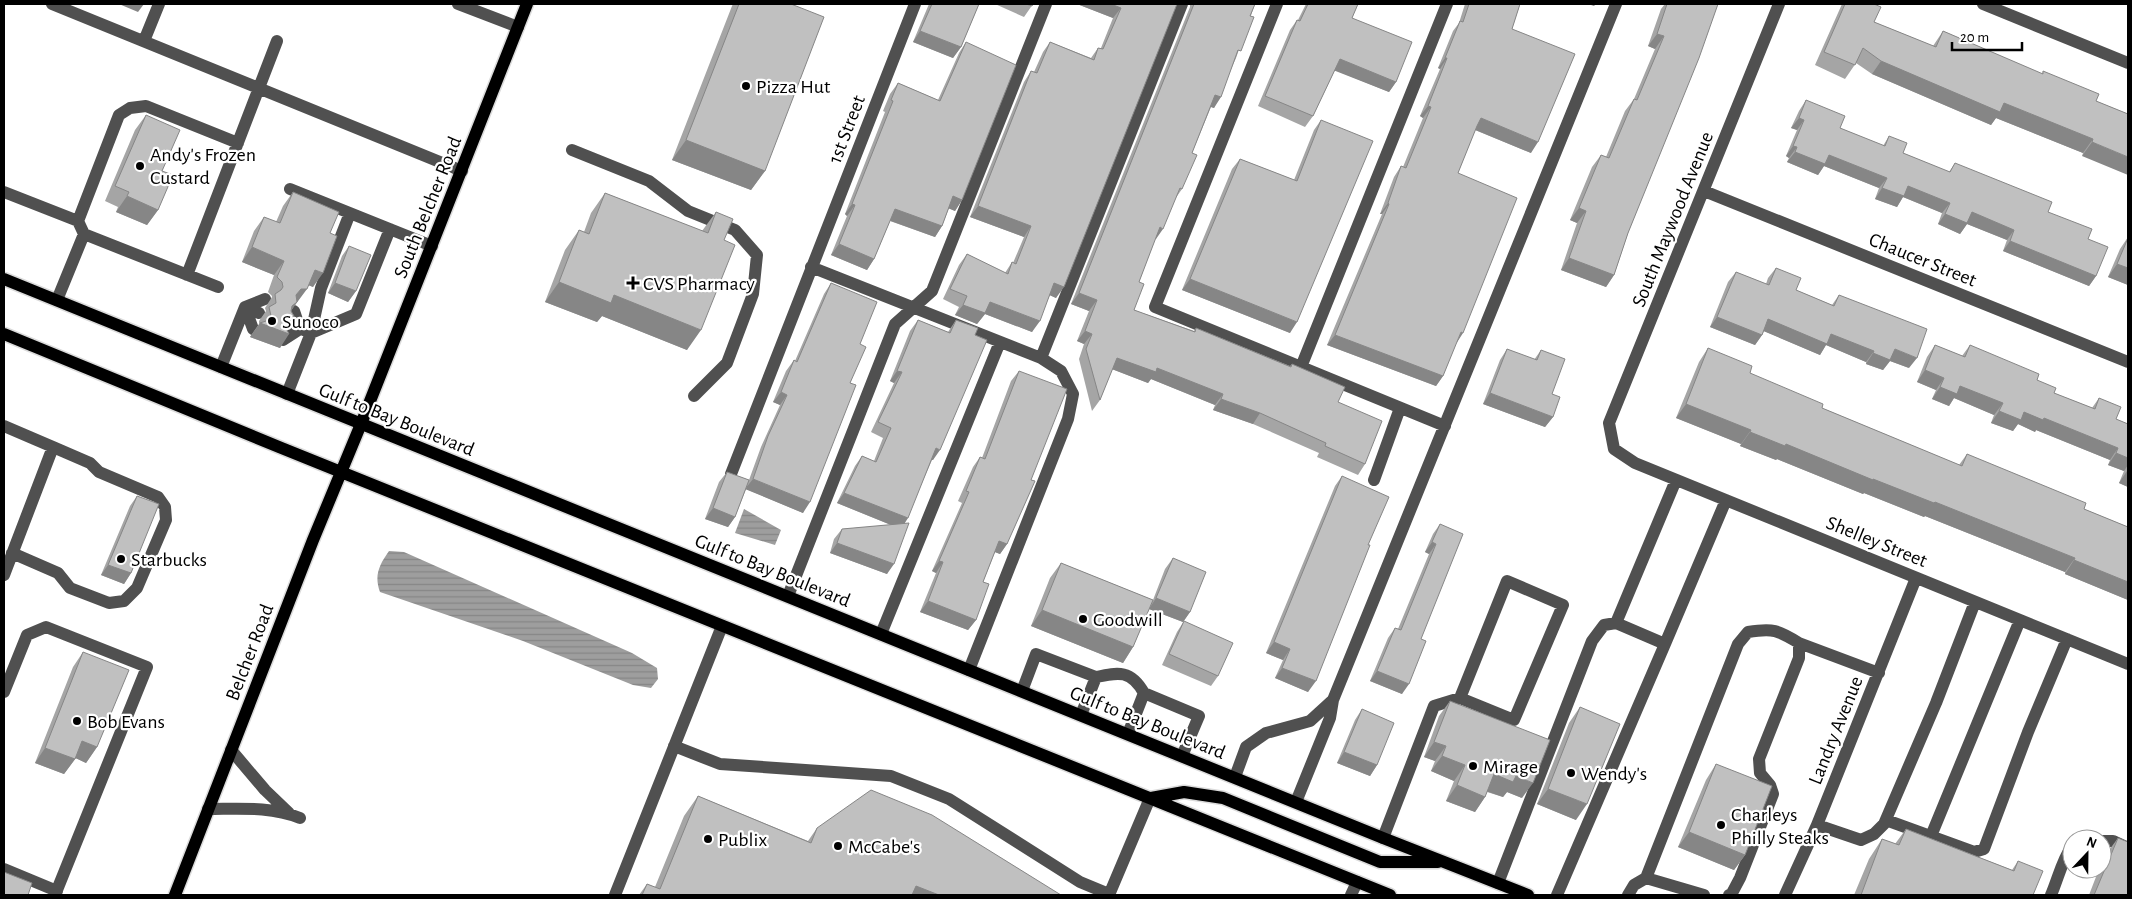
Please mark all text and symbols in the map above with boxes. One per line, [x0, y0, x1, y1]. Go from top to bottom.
scale bar [1952, 20, 2022, 52]
text: 20 m [1960, 30, 1989, 45]
place label: Pizza Hut [756, 77, 831, 97]
marker: Pizza Hut [740, 80, 752, 92]
street label: 1st Street [825, 92, 869, 166]
street label: South Maywood Avenue [1629, 129, 1717, 310]
street label: South Belcher Road [390, 134, 465, 281]
place label: Andy's Frozen Custard [150, 145, 256, 188]
marker: Andy's Frozen Custard [134, 160, 146, 172]
street label: Chaucer Street [1866, 229, 1980, 291]
place label: CVS Pharmacy [643, 274, 755, 294]
marker: CVS Pharmacy [627, 277, 639, 289]
place label: Sunoco [282, 312, 339, 332]
marker: Sunoco [266, 315, 278, 327]
street label: Gulf to Bay Boulevard [316, 380, 477, 460]
street label: Shelley Street [1823, 513, 1930, 571]
street label: Gulf to Bay Boulevard [692, 531, 853, 611]
place label: Starbucks [131, 550, 207, 570]
marker: Starbucks [115, 553, 127, 565]
street label: Belcher Road [222, 601, 277, 703]
place label: Goodwill [1093, 610, 1163, 630]
marker: Goodwill [1077, 613, 1089, 625]
street label: Landry Avenue [1805, 673, 1867, 787]
street label: Gulf to Bay Boulevard [1067, 683, 1228, 763]
place label: Bob Evans [87, 712, 165, 732]
marker: Bob Evans [71, 715, 83, 727]
place label: Mirage [1483, 757, 1538, 777]
marker: Mirage [1467, 760, 1479, 772]
place label: Wendy's [1581, 764, 1647, 784]
marker: Wendy's [1565, 767, 1577, 779]
place label: Charleys Philly Steaks [1731, 805, 1829, 848]
marker: Charleys Philly Steaks [1715, 819, 1727, 831]
north arrow [2062, 829, 2112, 879]
place label: Publix [718, 830, 767, 850]
marker: Publix [702, 833, 714, 845]
text: N [2084, 835, 2099, 851]
place label: McCabe's [848, 837, 920, 857]
marker: McCabe's [832, 840, 844, 852]

